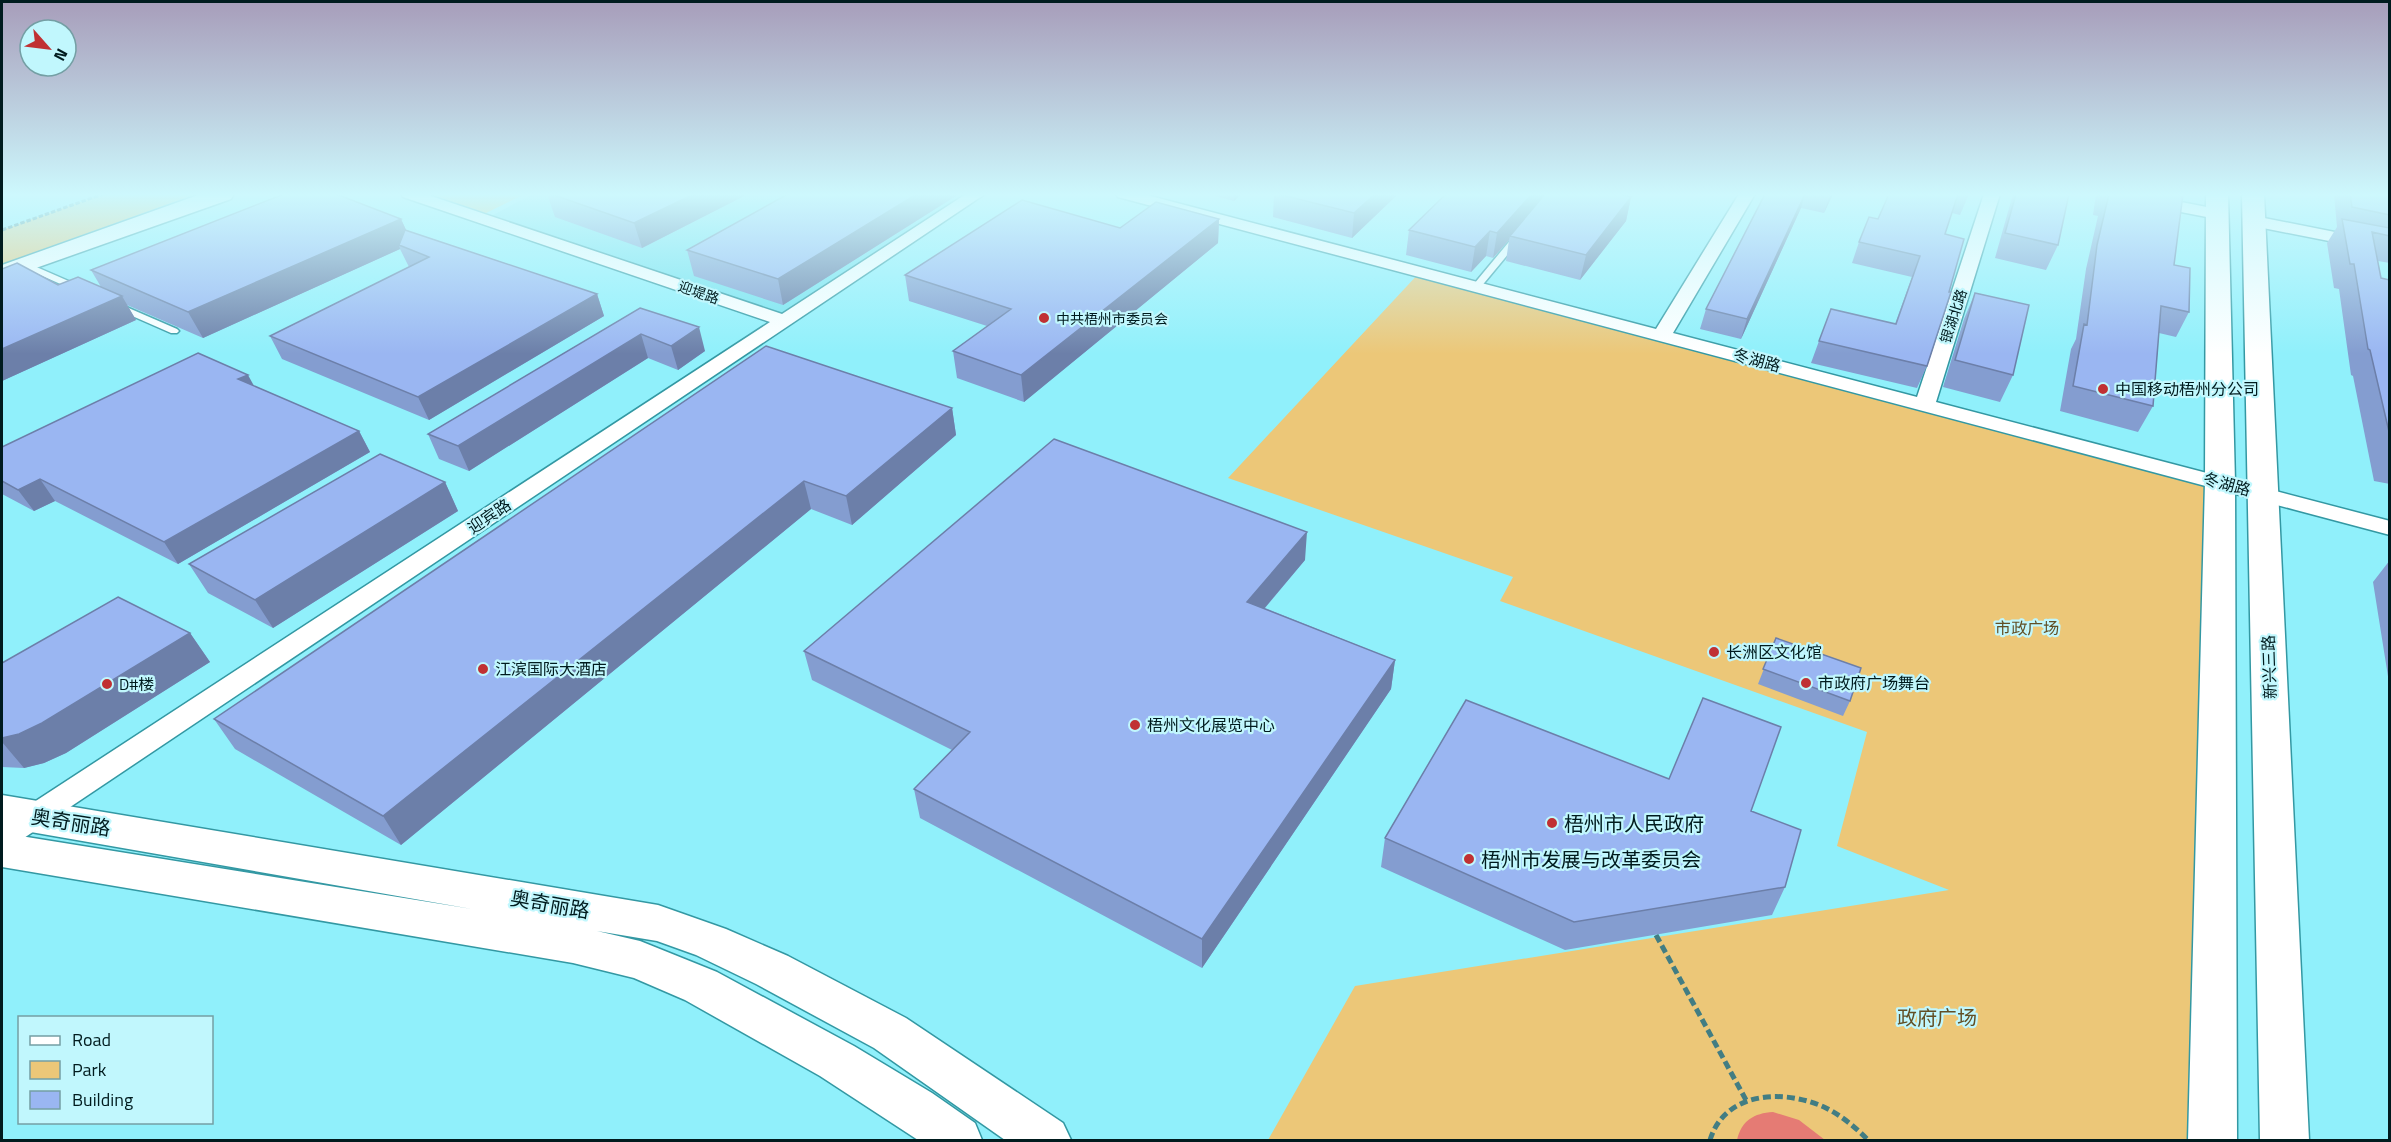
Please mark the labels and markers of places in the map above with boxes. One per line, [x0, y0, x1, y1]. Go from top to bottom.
place label: 中共梧州市委员会 [1056, 308, 1168, 329]
marker: 中共梧州市委员会 [1037, 311, 1051, 325]
place label: 中国移动梧州分公司 [2115, 377, 2259, 401]
marker: 中国移动梧州分公司 [2096, 382, 2110, 396]
place label: 长洲区文化馆 [1726, 640, 1822, 664]
marker: 长洲区文化馆 [1707, 645, 1721, 659]
place label: 江滨国际大酒店 [495, 657, 607, 681]
marker: 江滨国际大酒店 [476, 662, 490, 676]
place label: 市政府广场舞台 [1818, 671, 1930, 695]
place label: D#楼 [119, 672, 154, 696]
marker: 市政府广场舞台 [1799, 676, 1813, 690]
marker: D#楼 [100, 677, 114, 691]
place label: 梧州文化展览中心 [1147, 713, 1275, 737]
marker: 梧州文化展览中心 [1128, 718, 1142, 732]
place label: 梧州市人民政府 [1564, 808, 1704, 839]
marker: 梧州市人民政府 [1545, 816, 1559, 830]
place label: 梧州市发展与改革委员会 [1481, 844, 1701, 875]
marker: 梧州市发展与改革委员会 [1462, 852, 1476, 866]

